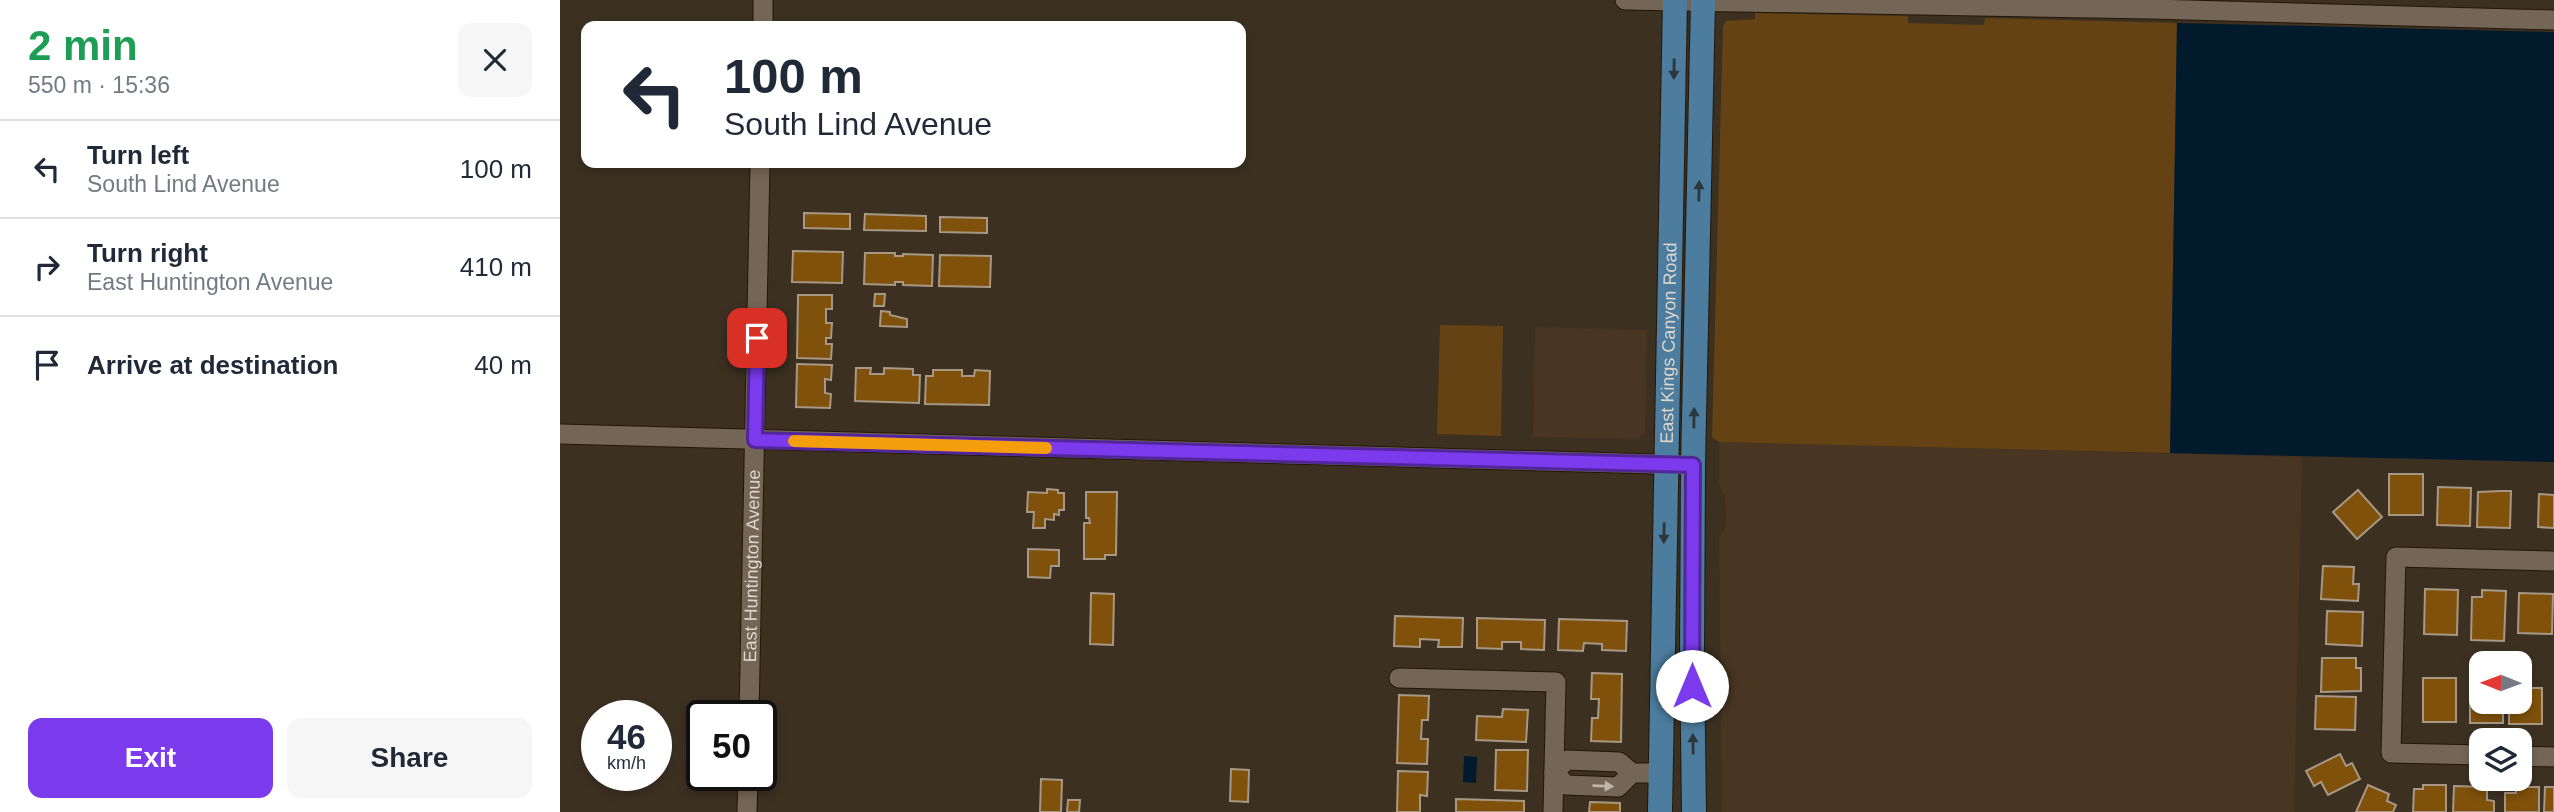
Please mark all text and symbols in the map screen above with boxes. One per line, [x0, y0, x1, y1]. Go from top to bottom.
text: 2 min [28, 22, 138, 69]
button: close [458, 23, 532, 97]
icon: left [609, 49, 700, 140]
text: 100 m [724, 49, 863, 103]
one-way arrow [1668, 59, 1680, 81]
text: 550 m · 15:36 [28, 72, 170, 98]
text: South Lind Avenue [724, 106, 992, 142]
text: Turn left [87, 140, 189, 170]
icon: left [28, 150, 66, 188]
text: 100 m [460, 154, 532, 184]
text: South Lind Avenue [87, 171, 280, 197]
one-way arrow [1693, 180, 1705, 202]
text: Turn right [87, 238, 208, 268]
street label: East Kings Canyon Road [1657, 242, 1681, 444]
icon: right [28, 248, 66, 286]
text: 410 m [460, 252, 532, 282]
text: East Huntington Avenue [87, 269, 333, 295]
pin [727, 308, 787, 368]
icon: arrive [738, 319, 776, 357]
icon: arrive [28, 346, 66, 384]
text: Arrive at destination [87, 350, 338, 380]
text: 40 m [474, 350, 532, 380]
one-way arrow [1688, 407, 1700, 429]
street label: East Huntington Avenue [740, 469, 764, 663]
one-way arrow [1658, 522, 1670, 544]
position arrow [1655, 649, 1729, 723]
north arrow [2469, 651, 2532, 714]
map controls [2469, 651, 2532, 791]
speed limit sign: 50 [686, 700, 777, 791]
text: 46 [607, 717, 646, 756]
button: Exit [28, 718, 273, 798]
button: Share [287, 718, 532, 798]
button: layers [2469, 728, 2532, 791]
one-way arrow [1687, 733, 1699, 755]
text: km/h [607, 753, 646, 773]
one-way arrow [1593, 781, 1615, 792]

